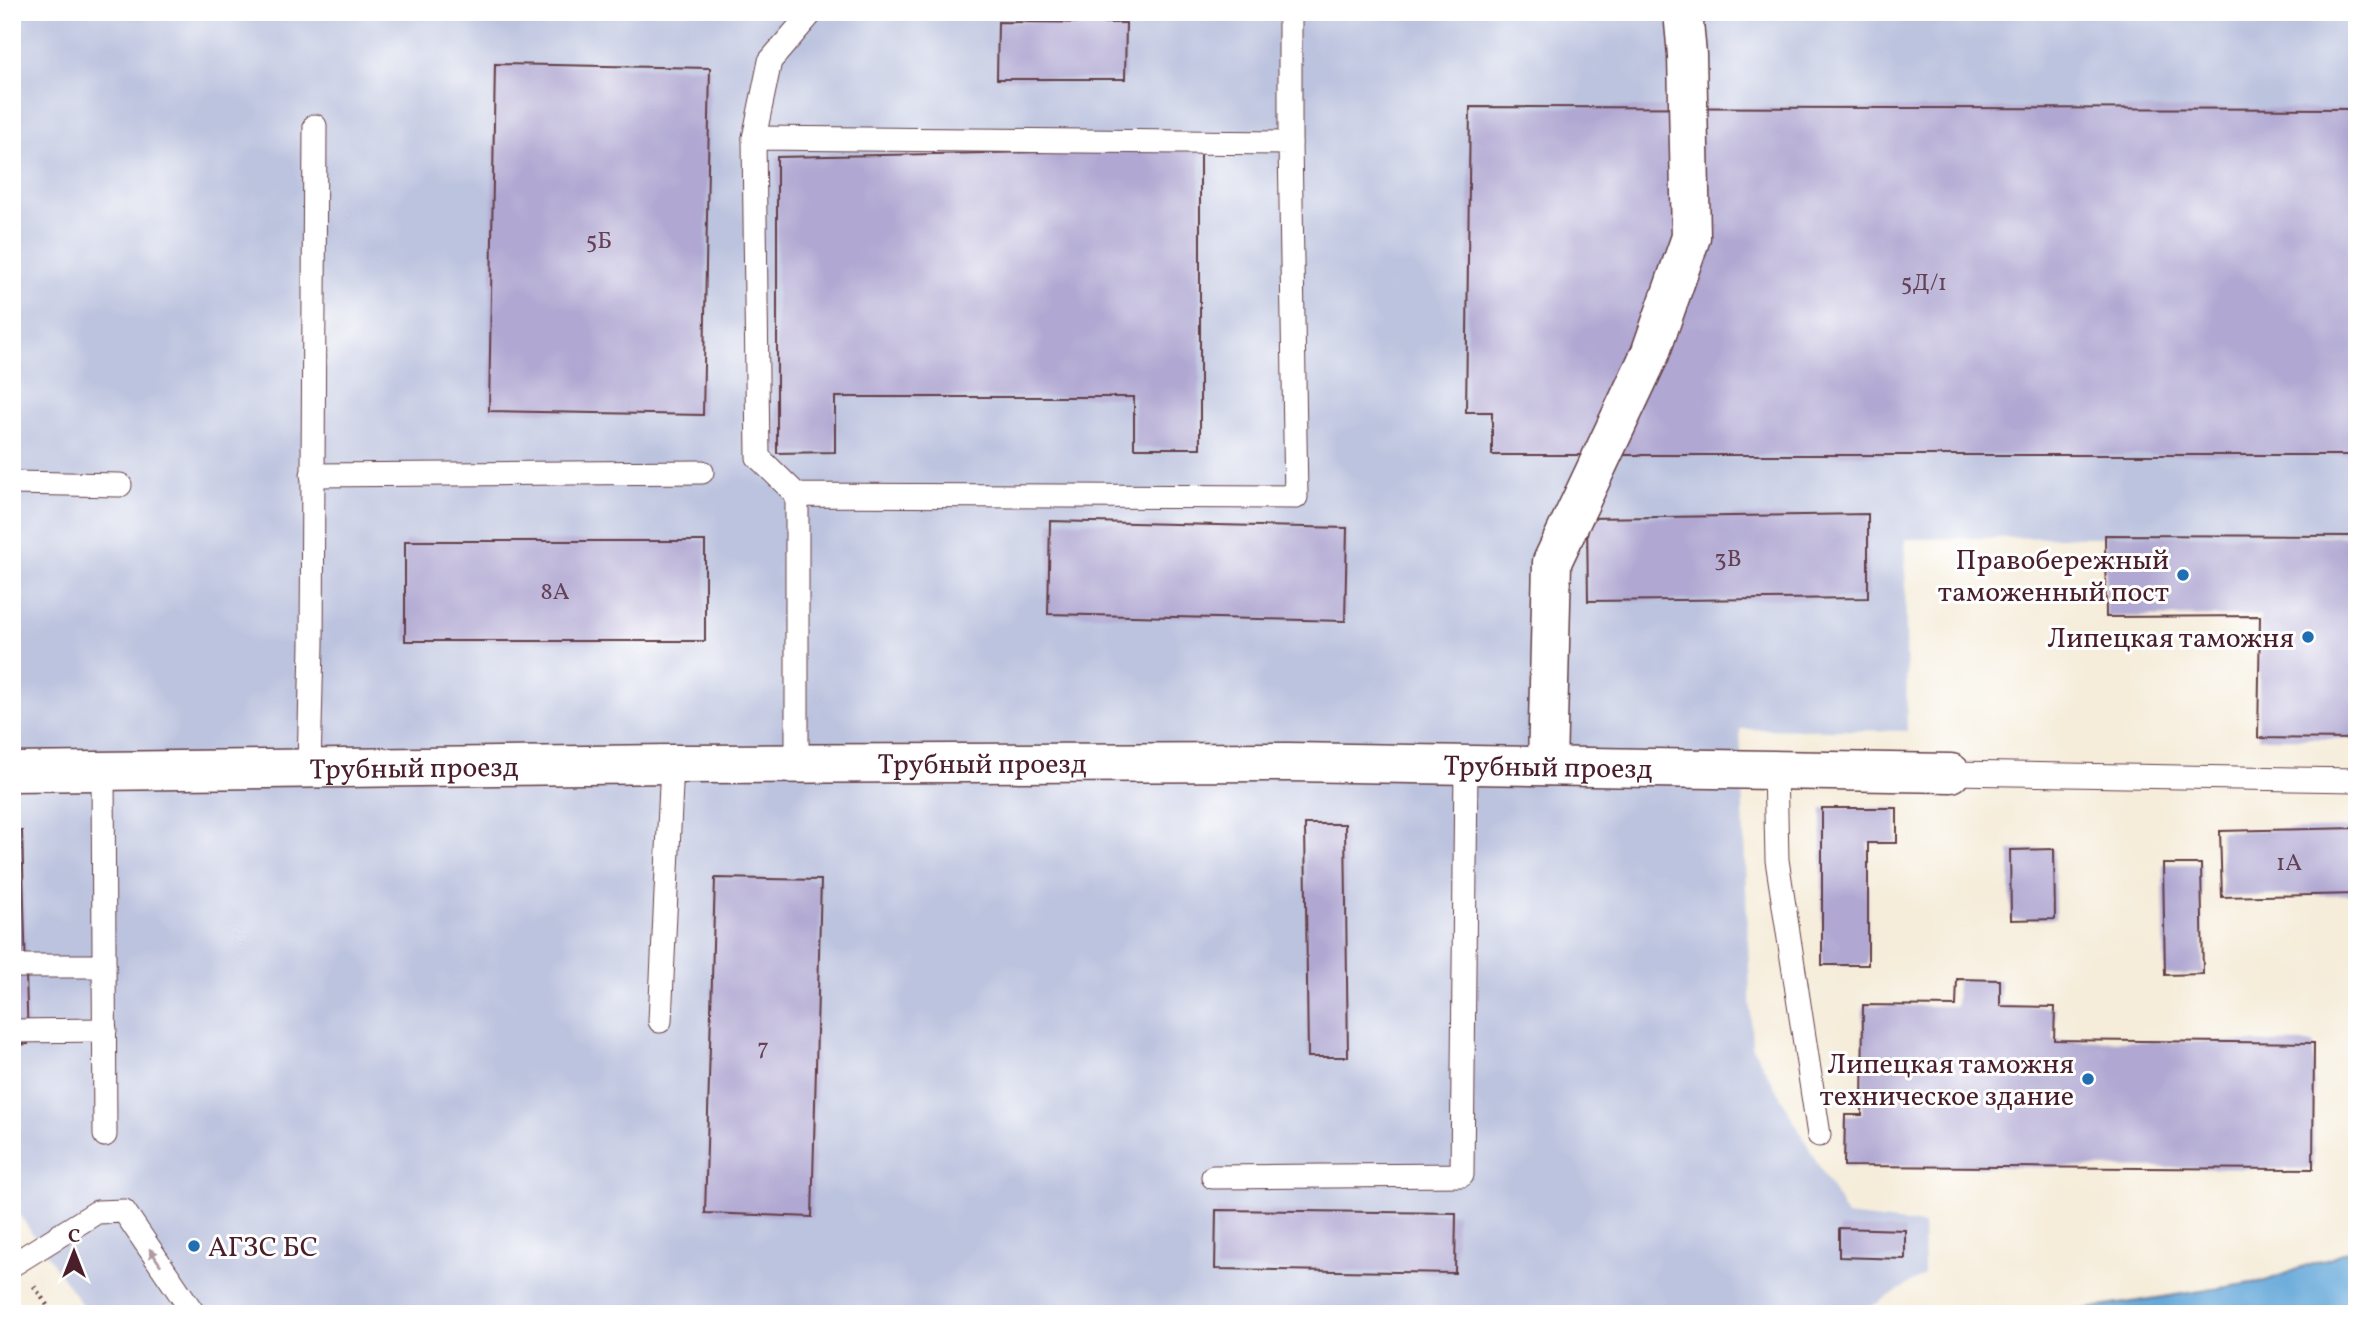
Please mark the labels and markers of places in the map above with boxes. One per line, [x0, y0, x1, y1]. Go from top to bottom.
place label: Правобережный таможенный пост [1938, 542, 2169, 613]
marker: Правобережный таможенный пост [2175, 567, 2191, 583]
place label: Липецкая таможня [2047, 620, 2294, 659]
marker: Липецкая таможня [2300, 629, 2316, 645]
place label: Липецкая таможня техническое здание [1819, 1046, 2074, 1117]
marker: Липецкая таможня техническое здание [2080, 1071, 2096, 1087]
place label: АГЗС БС [208, 1229, 318, 1268]
marker: АГЗС БС [186, 1238, 202, 1254]

